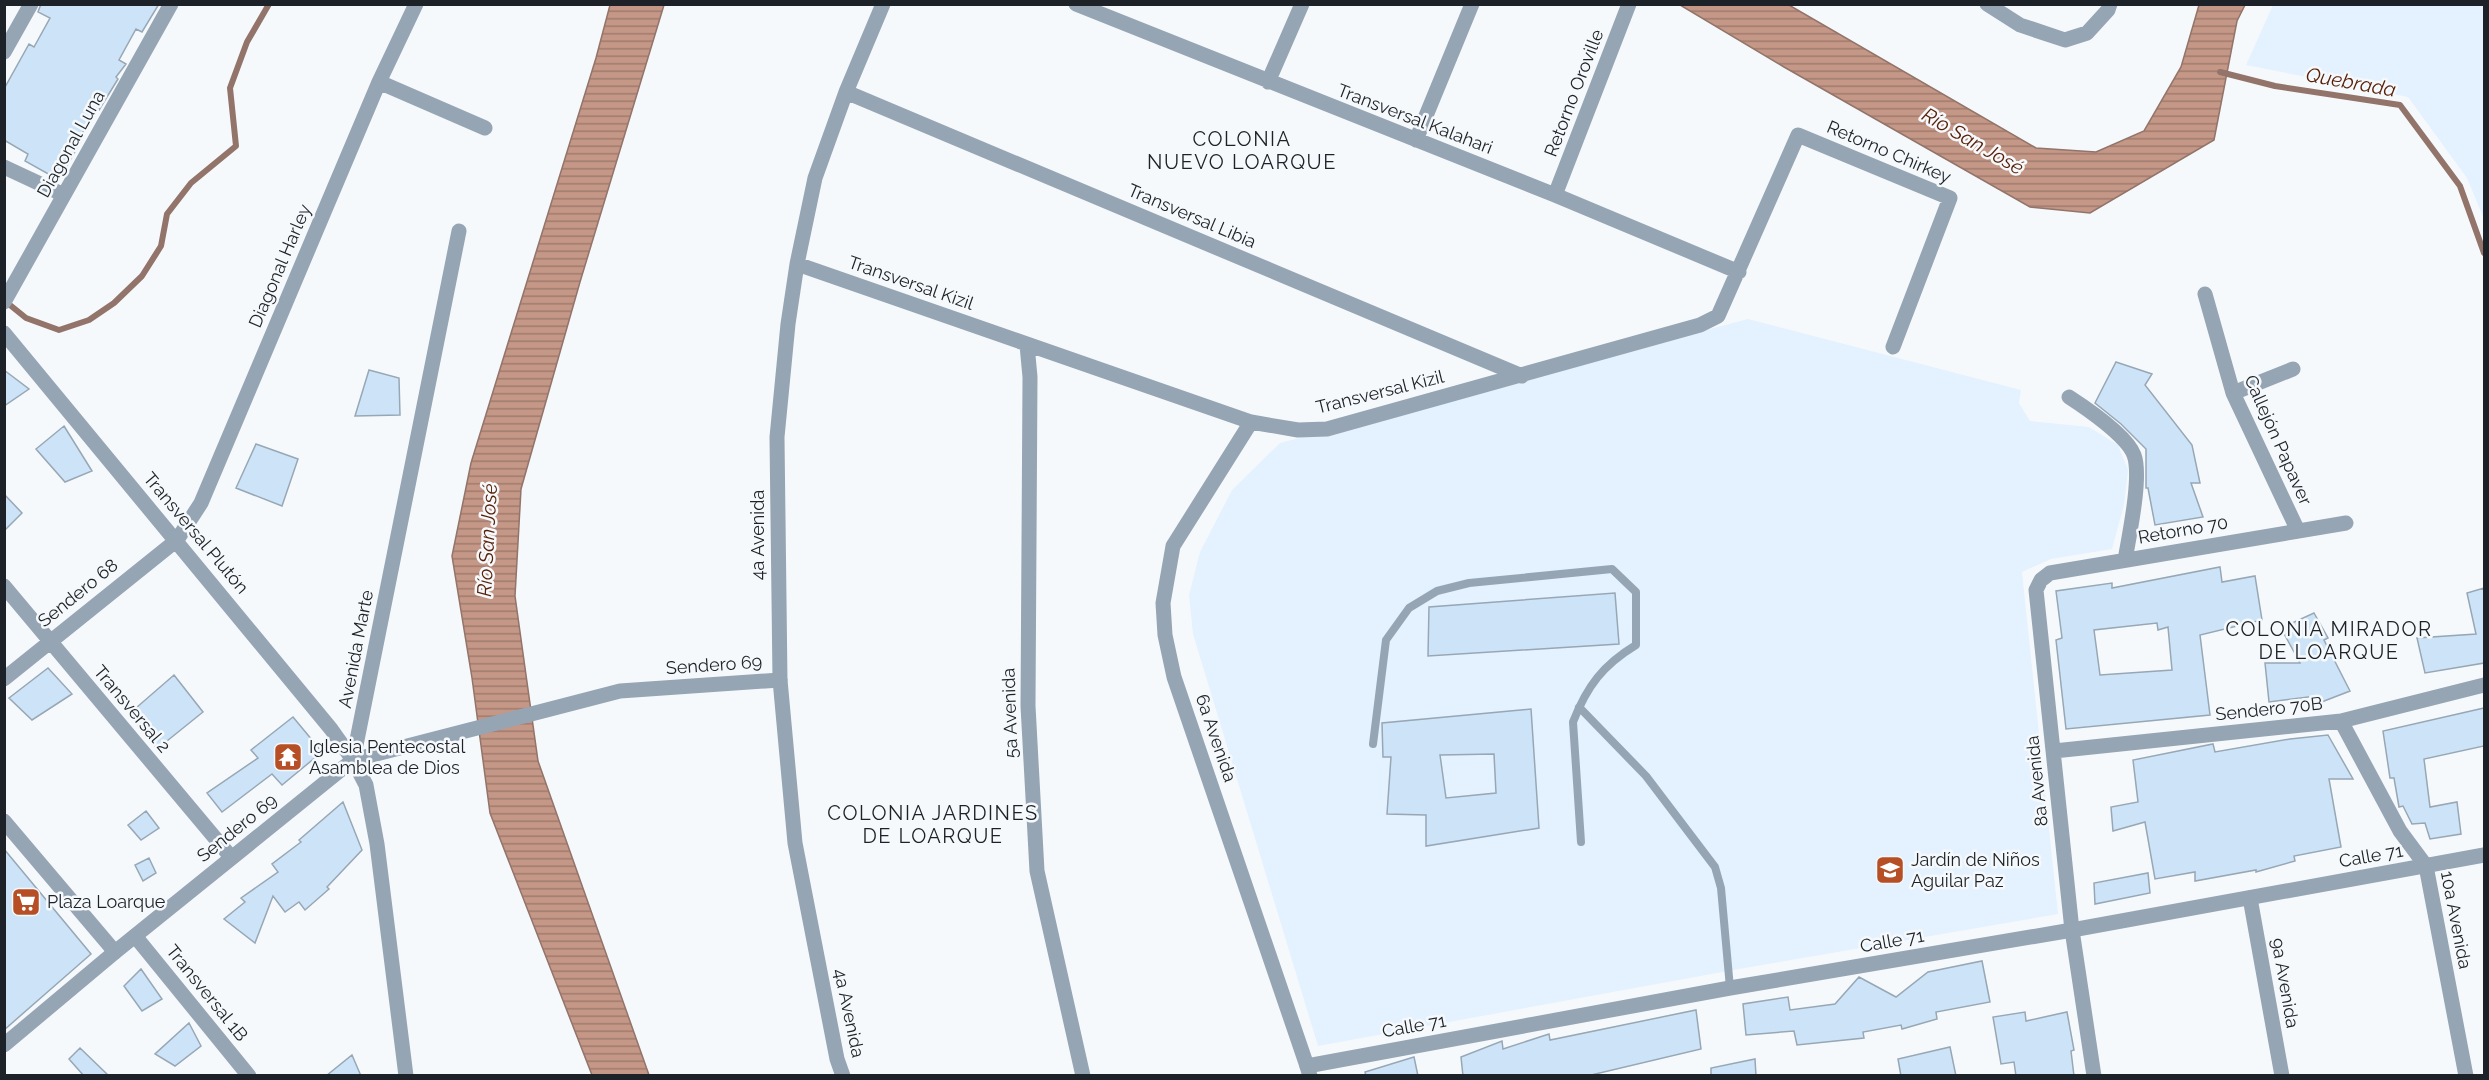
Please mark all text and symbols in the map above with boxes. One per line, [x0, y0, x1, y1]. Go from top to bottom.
street label: Retorno Oroville [1540, 26, 1608, 159]
water label: Quebrada [2304, 62, 2398, 102]
street label: Transversal Kalahari [1335, 79, 1496, 158]
street label: Diagonal Luna [32, 87, 109, 201]
water label: Río San José [1918, 102, 2028, 180]
street label: Retorno Chirkey [1824, 116, 1955, 187]
district label: COLONIA NUEVO LOARQUE [1147, 127, 1337, 174]
street label: Transversal Libia [1125, 179, 1259, 252]
street label: Diagonal Harley [244, 201, 315, 331]
street label: Transversal Kizil [846, 251, 977, 314]
street label: Transversal Kizil [1314, 365, 1446, 418]
street label: Callejón Papaver [2240, 372, 2317, 509]
street label: Transversal Plutón [140, 468, 253, 598]
water label: Río San José [472, 483, 502, 597]
street label: 4a Avenida [747, 490, 768, 580]
street label: Retorno 70 [2136, 511, 2230, 548]
street label: Sendero 68 [34, 554, 122, 631]
street label: Avenida Marte [334, 588, 377, 710]
district label: COLONIA MIRADOR DE LOARQUE [2226, 617, 2433, 664]
street label: Sendero 69 [665, 651, 763, 678]
street label: Transversal 2 [90, 661, 175, 757]
street label: 5a Avenida [997, 667, 1022, 759]
street label: 6a Avenida [1192, 691, 1241, 785]
street label: Sendero 70B [2214, 692, 2324, 725]
street label: 8a Avenida [2021, 735, 2052, 828]
place label: Iglesia Pentecostal Asamblea de Dios [309, 736, 465, 778]
temple icon: Iglesia Pentecostal Asamblea de Dios [272, 741, 304, 773]
street label: Sendero 69 [193, 789, 281, 866]
district label: COLONIA JARDINES DE LOARQUE [827, 801, 1039, 848]
street label: Calle 71 [2337, 840, 2405, 871]
place label: Jardín de Niños Aguilar Paz [1911, 849, 2040, 891]
school or university icon: Jardín de Niños Aguilar Paz [1874, 854, 1906, 886]
street label: 10a Avenida [2437, 869, 2476, 971]
supermarket icon: Plaza Loarque [10, 886, 42, 918]
place label: Plaza Loarque [47, 891, 166, 912]
street label: Calle 71 [1858, 925, 1926, 956]
street label: 9a Avenida [2267, 936, 2304, 1030]
street label: Transversal 1B [162, 940, 253, 1045]
street label: 4a Avenida [830, 966, 869, 1059]
street label: Calle 71 [1380, 1010, 1448, 1041]

